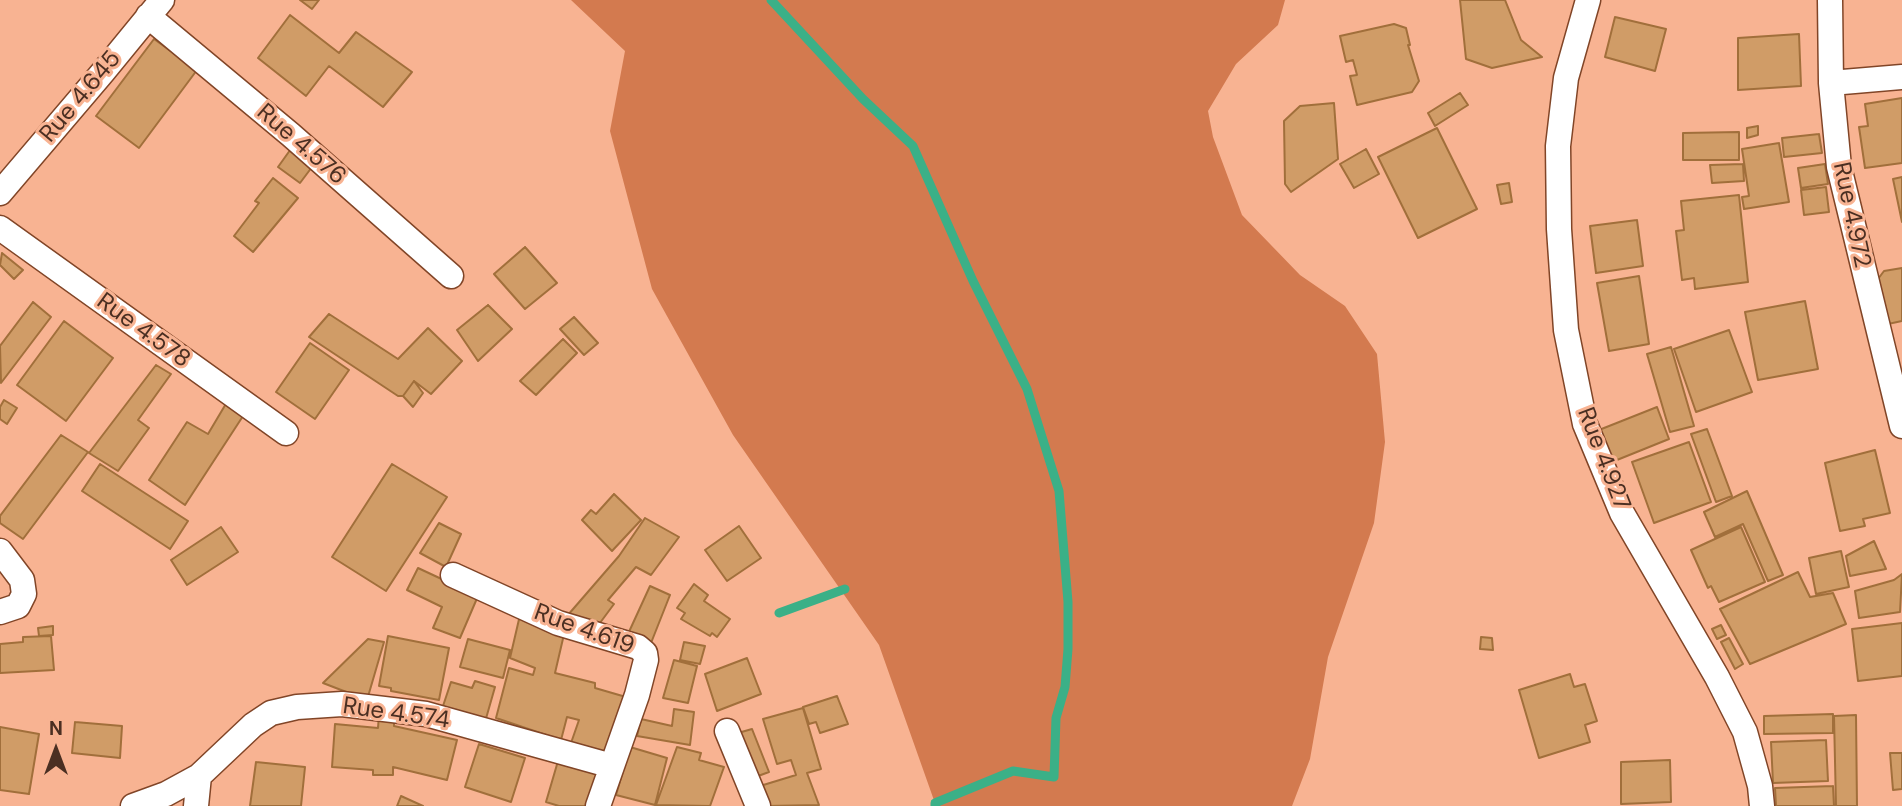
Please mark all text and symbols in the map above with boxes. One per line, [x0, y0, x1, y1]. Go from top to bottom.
street label: Rue 4.645 [34, 45, 128, 149]
street label: Rue 4.576 [250, 98, 352, 192]
street label: Rue 4.972 [1826, 160, 1876, 270]
street label: Rue 4.578 [91, 287, 195, 375]
street label: Rue 4.927 [1570, 404, 1636, 514]
street label: Rue 4.619 [530, 599, 638, 661]
street label: Rue 4.574 [341, 692, 451, 736]
north arrow [21, 715, 91, 785]
text: N [49, 716, 63, 741]

